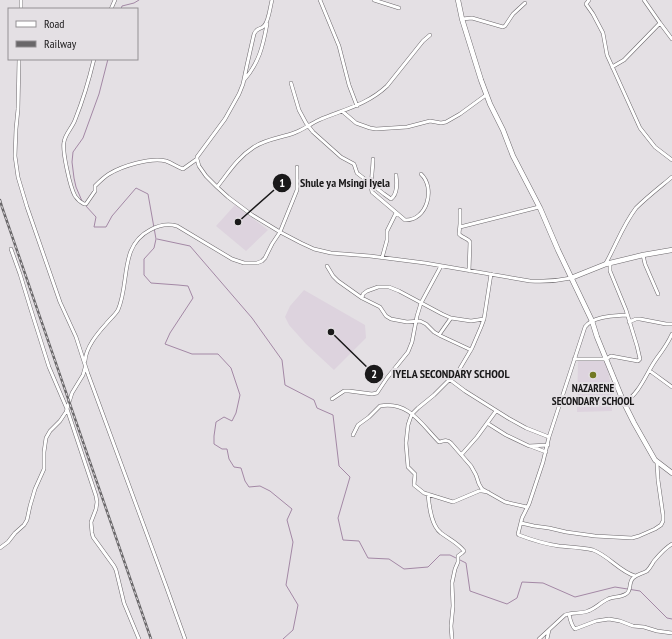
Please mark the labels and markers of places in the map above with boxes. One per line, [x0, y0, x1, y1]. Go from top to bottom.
callout: Shule ya Msingi Iyela [272, 171, 398, 195]
callout: IYELA SECONDARY SCHOOL [364, 362, 518, 386]
marker: NAZARENE SECONDARY SCHOOL [588, 370, 598, 380]
place label: NAZARENE SECONDARY SCHOOL [552, 381, 635, 408]

